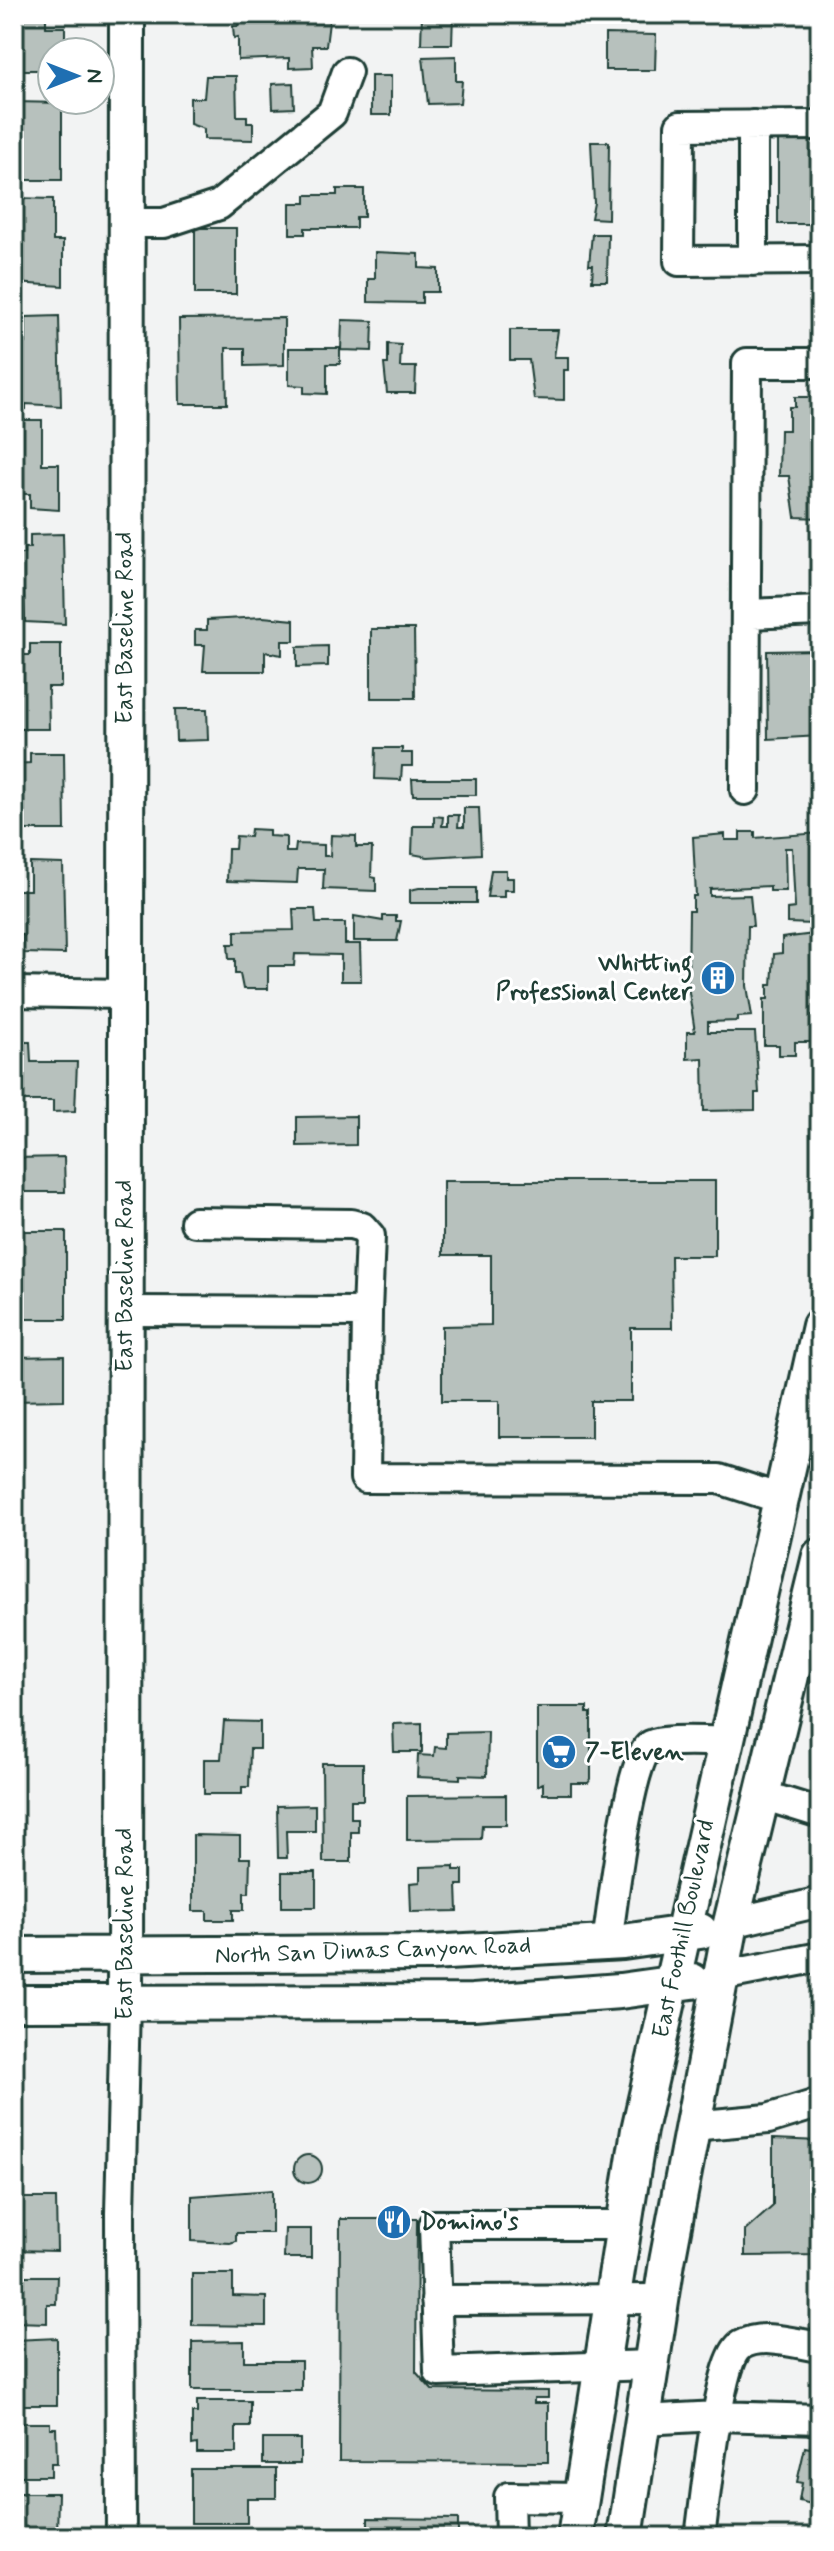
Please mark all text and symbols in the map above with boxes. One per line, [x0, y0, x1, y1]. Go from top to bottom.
north arrow [36, 36, 116, 116]
text: N [80, 69, 108, 83]
street label: East Baseline Road [110, 532, 141, 724]
place label: Whitting Professional Center [496, 949, 693, 1008]
building icon: Whitting Professional Center [699, 959, 737, 997]
street label: East Baseline Road [110, 1180, 141, 1372]
supermarket icon: 7-Eleven [540, 1733, 578, 1771]
place label: 7-Eleven [585, 1737, 684, 1768]
street label: East Foothill Boulevard [646, 1817, 722, 2041]
street label: East Baseline Road [110, 1828, 141, 2020]
street label: North San Dimas Canyon Road [214, 1930, 532, 1972]
restaurant icon: Domino's [375, 2203, 413, 2241]
place label: Domino's [420, 2207, 519, 2238]

